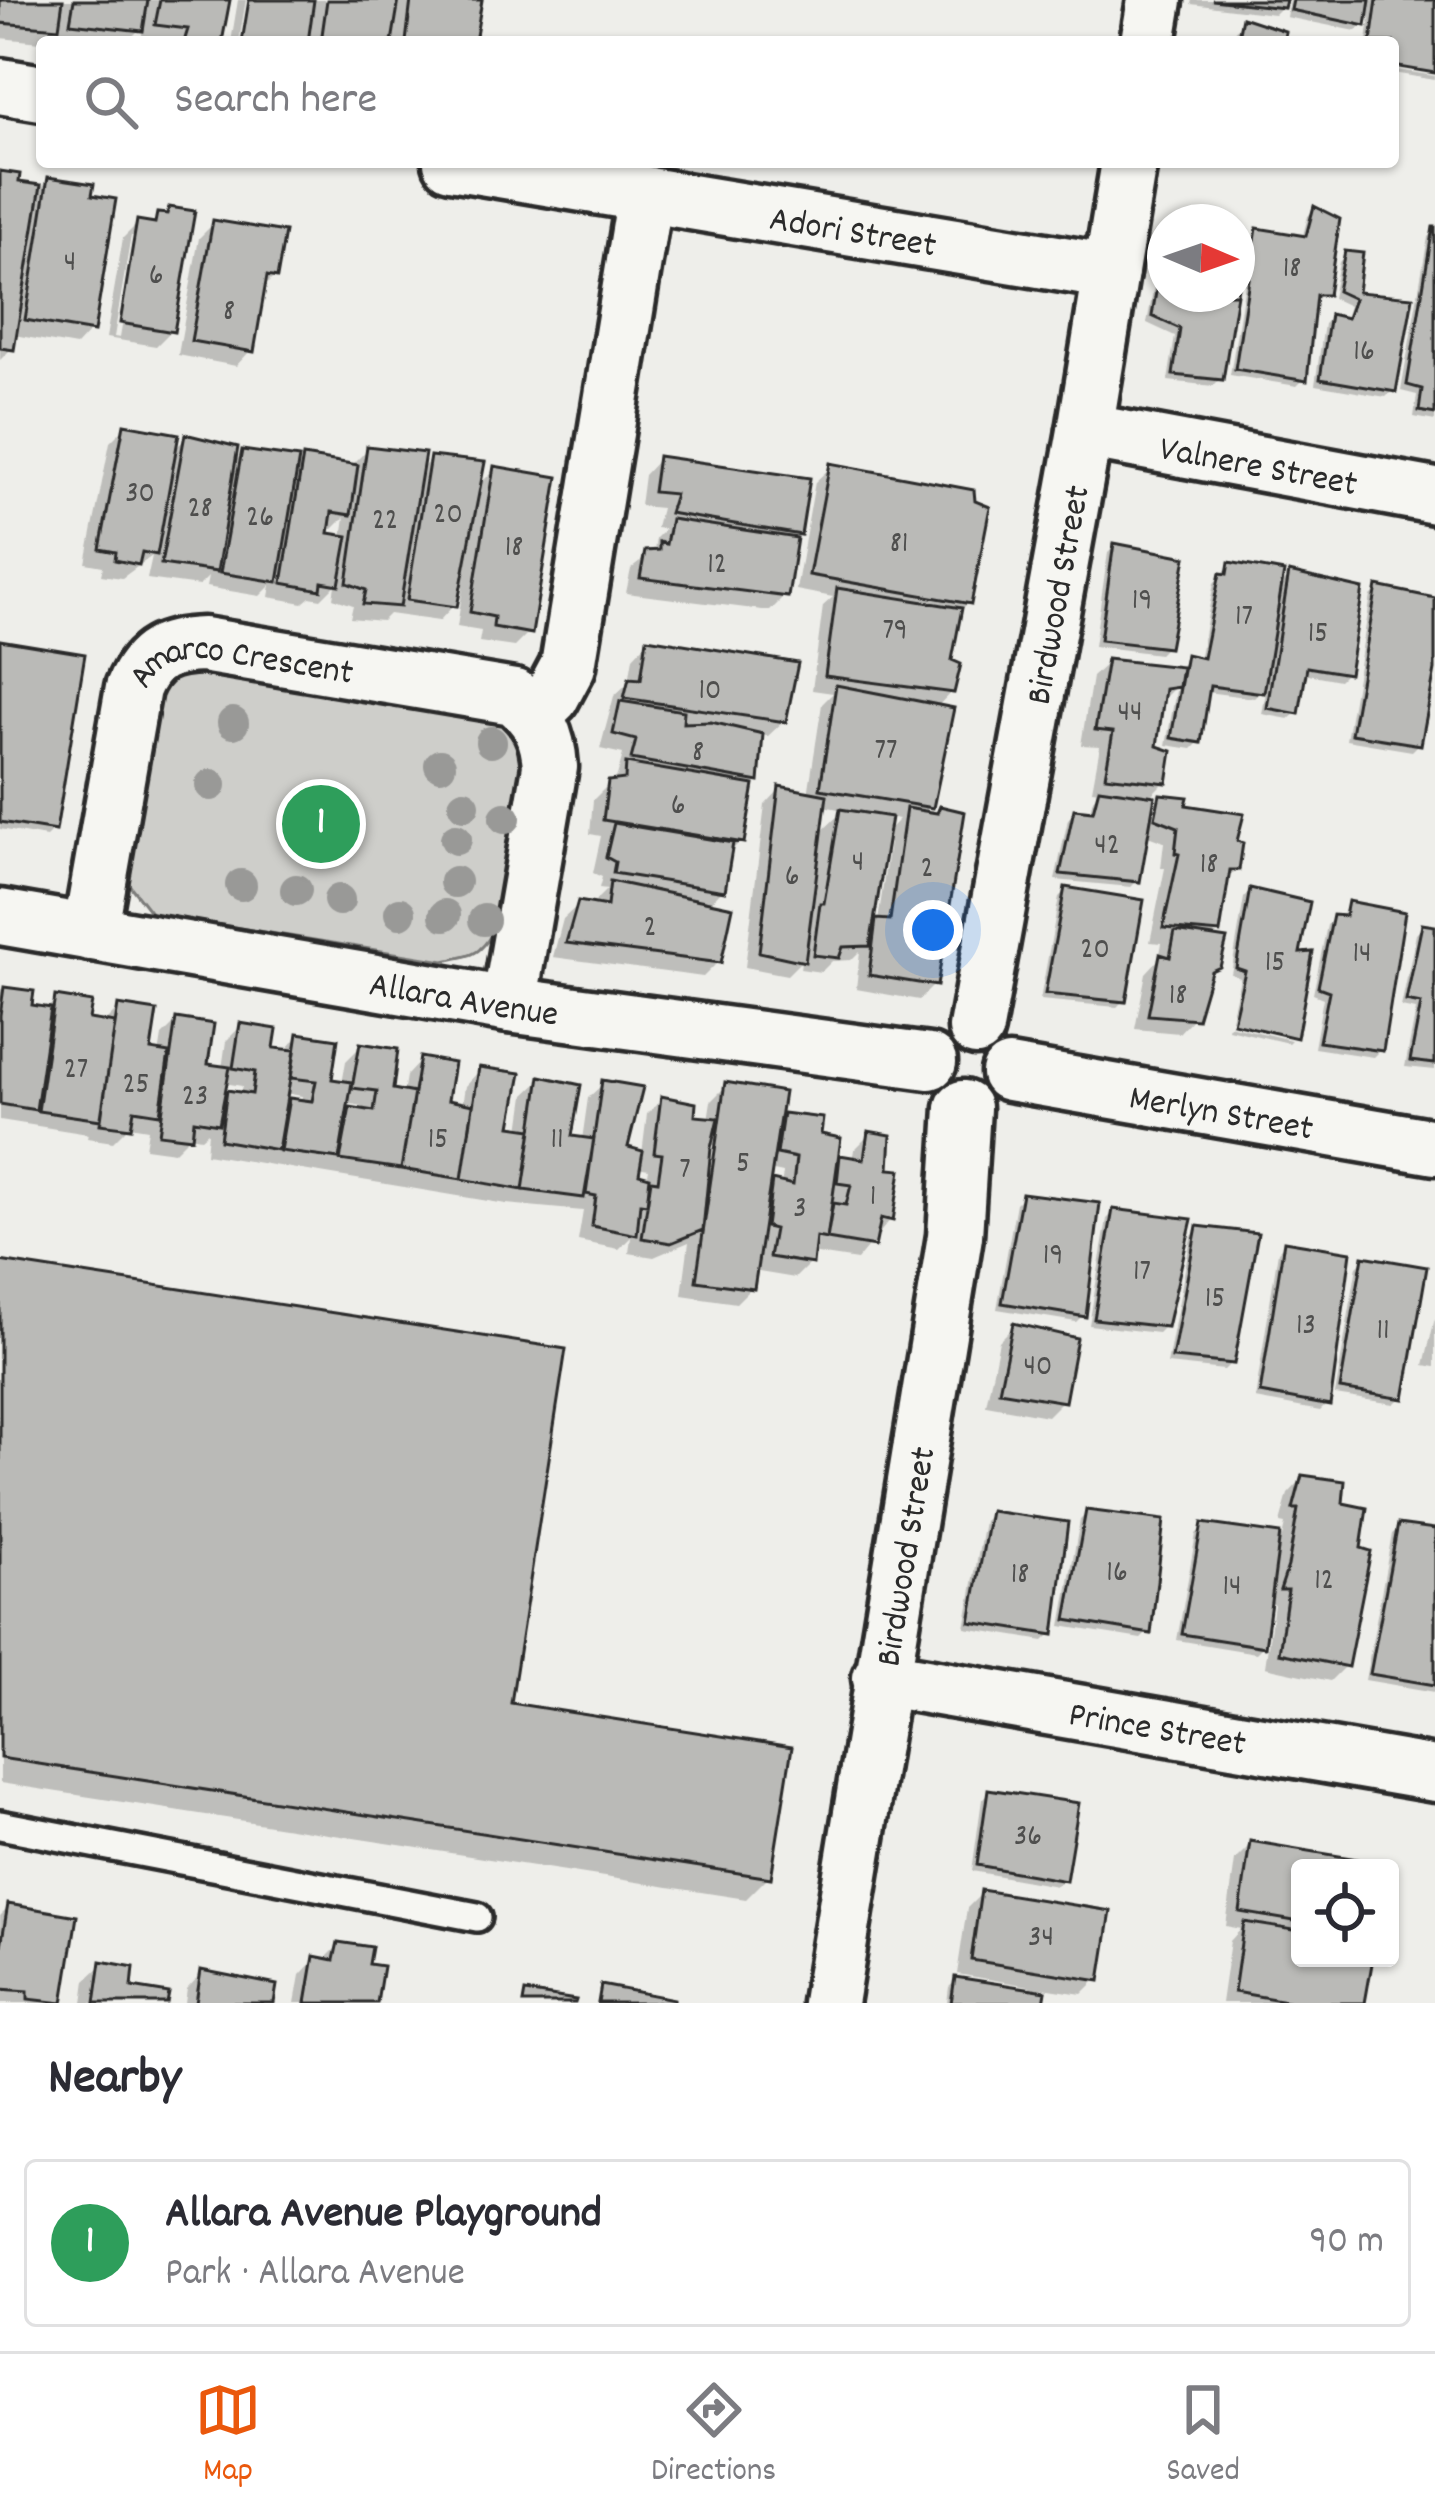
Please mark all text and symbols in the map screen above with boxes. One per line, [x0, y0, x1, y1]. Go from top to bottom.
search box [36, 36, 1399, 168]
icon: search [78, 69, 144, 135]
text: Search here [174, 70, 377, 134]
street label: Adori Street [765, 196, 940, 274]
north arrow [1147, 204, 1255, 312]
house number: 4 [64, 243, 76, 286]
house number: 18 [1283, 249, 1301, 292]
house number: 6 [149, 256, 163, 299]
house number: 8 [223, 292, 235, 335]
house number: 16 [1353, 332, 1375, 375]
street label: Valnere Street [1155, 425, 1361, 513]
house number: 30 [125, 474, 155, 517]
street label: Birdwood Street [1016, 481, 1107, 709]
house number: 28 [187, 489, 213, 532]
house number: 20 [433, 495, 463, 538]
house number: 26 [246, 498, 274, 541]
house number: 22 [372, 501, 398, 544]
house number: 81 [890, 524, 908, 567]
house number: 18 [505, 528, 523, 571]
house number: 12 [707, 545, 727, 588]
house number: 19 [1132, 581, 1152, 624]
house number: 17 [1235, 597, 1253, 640]
house number: 79 [882, 611, 908, 654]
house number: 15 [1308, 614, 1328, 657]
street label: Amarco Crescent [118, 625, 357, 702]
house number: 10 [699, 671, 721, 714]
house number: 44 [1118, 693, 1142, 736]
house number: 77 [875, 731, 897, 774]
house number: 8 [692, 733, 704, 776]
pin: 1 [282, 779, 360, 869]
house number: 6 [671, 786, 685, 829]
house number: 42 [1094, 826, 1120, 869]
house number: 4 [852, 843, 864, 886]
house number: 18 [1200, 845, 1218, 888]
house number: 2 [920, 849, 934, 892]
house number: 6 [785, 857, 799, 900]
your location [903, 900, 963, 960]
house number: 2 [643, 908, 657, 951]
house number: 20 [1080, 930, 1110, 973]
house number: 14 [1352, 934, 1372, 977]
house number: 15 [1265, 943, 1285, 986]
street label: Allara Avenue [365, 961, 561, 1043]
house number: 18 [1169, 976, 1187, 1019]
house number: 27 [64, 1050, 88, 1093]
house number: 25 [123, 1065, 150, 1108]
street label: Merlyn Street [1125, 1074, 1317, 1157]
house number: 23 [182, 1077, 208, 1120]
house number: 15 [428, 1120, 448, 1163]
house number: 11 [550, 1120, 564, 1163]
house number: 5 [736, 1144, 750, 1187]
house number: 7 [679, 1150, 691, 1193]
house number: 1 [870, 1177, 876, 1220]
house number: 3 [793, 1189, 807, 1232]
house number: 19 [1043, 1236, 1063, 1279]
house number: 17 [1133, 1252, 1151, 1295]
house number: 15 [1205, 1279, 1225, 1322]
house number: 13 [1296, 1306, 1316, 1349]
house number: 11 [1376, 1311, 1390, 1354]
house number: 40 [1024, 1347, 1052, 1390]
street label: Birdwood Street [865, 1443, 952, 1671]
house number: 16 [1106, 1553, 1128, 1596]
house number: 18 [1011, 1555, 1029, 1598]
house number: 12 [1314, 1561, 1334, 1604]
house number: 14 [1222, 1567, 1242, 1610]
street label: Prince Street [1064, 1691, 1250, 1773]
house number: 36 [1014, 1817, 1042, 1860]
map controls [1291, 1859, 1399, 1967]
button: locate [1291, 1859, 1399, 1967]
house number: 34 [1028, 1918, 1054, 1961]
text: Nearby [48, 2045, 181, 2117]
text: Allara Avenue Playground [165, 2184, 602, 2248]
text: 1 [86, 2216, 94, 2271]
text: 90 m [1309, 2216, 1384, 2271]
text: Park · Allara Avenue [165, 2248, 465, 2303]
tab: Map [195, 2377, 261, 2496]
tab: Directions [651, 2377, 776, 2496]
tab: Saved [1166, 2377, 1240, 2496]

